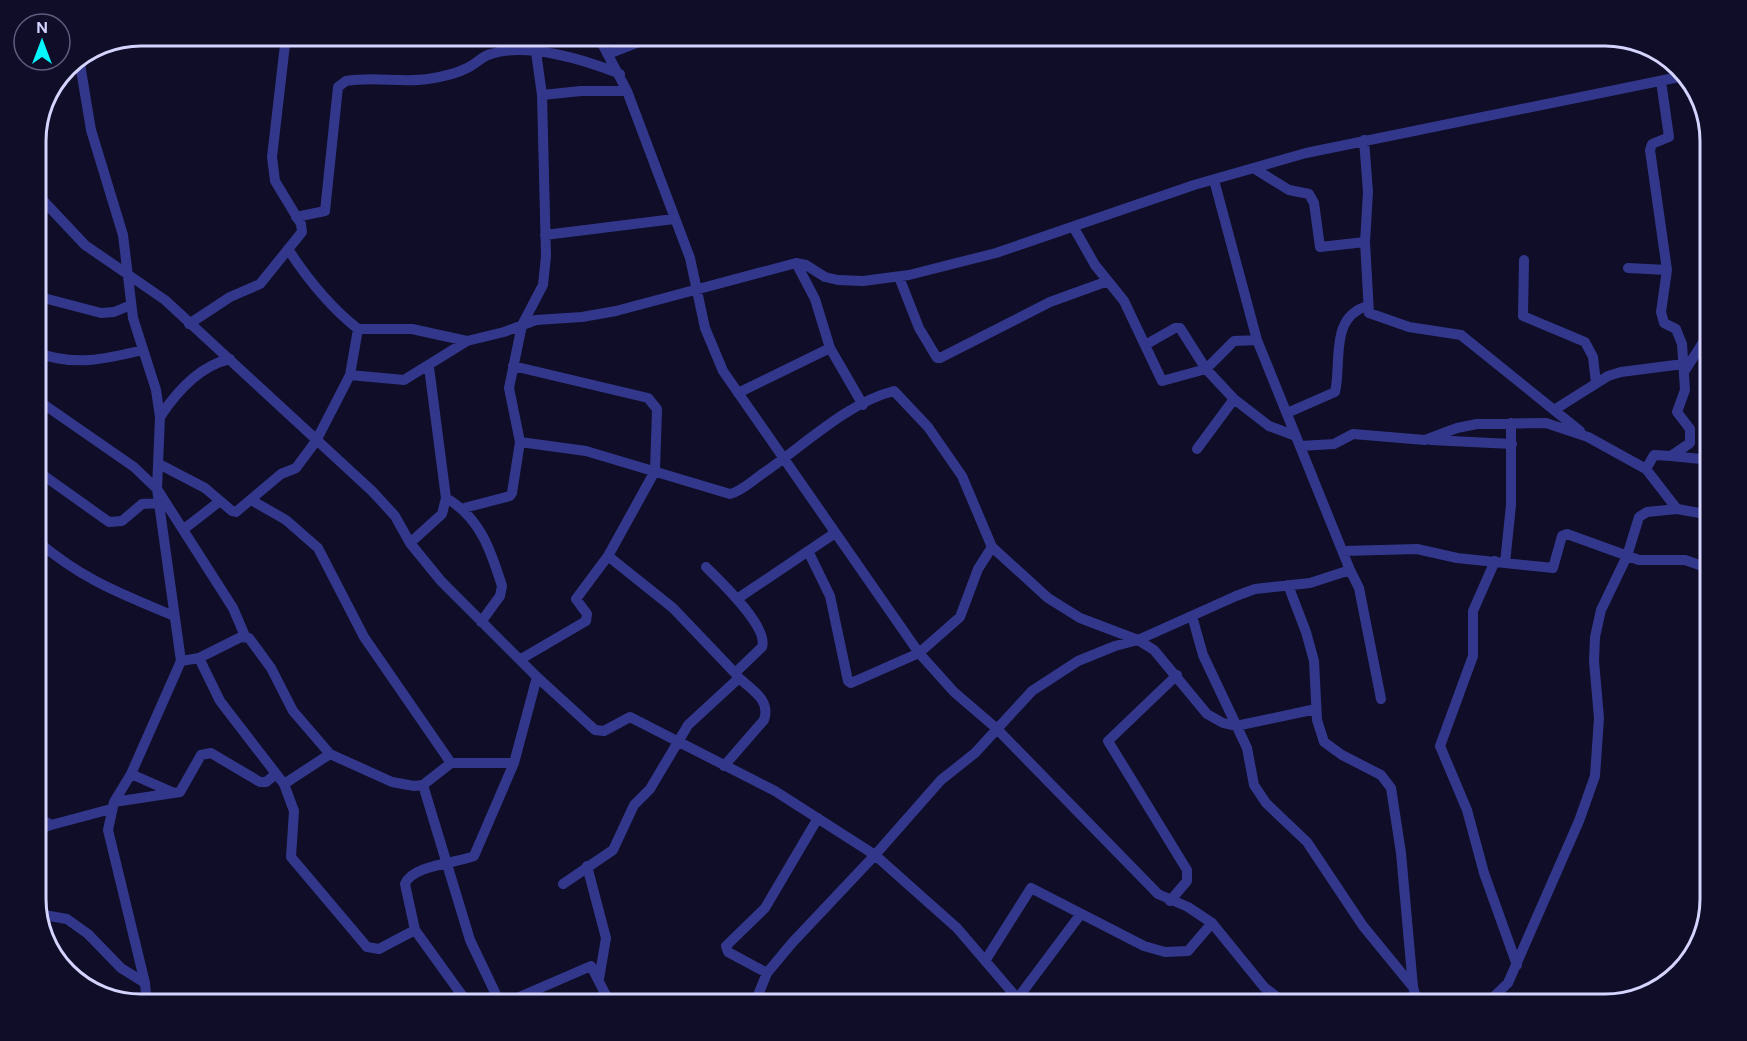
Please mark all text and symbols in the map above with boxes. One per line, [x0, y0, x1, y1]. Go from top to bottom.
north arrow [12, 12, 72, 72]
text: N [36, 17, 48, 38]

